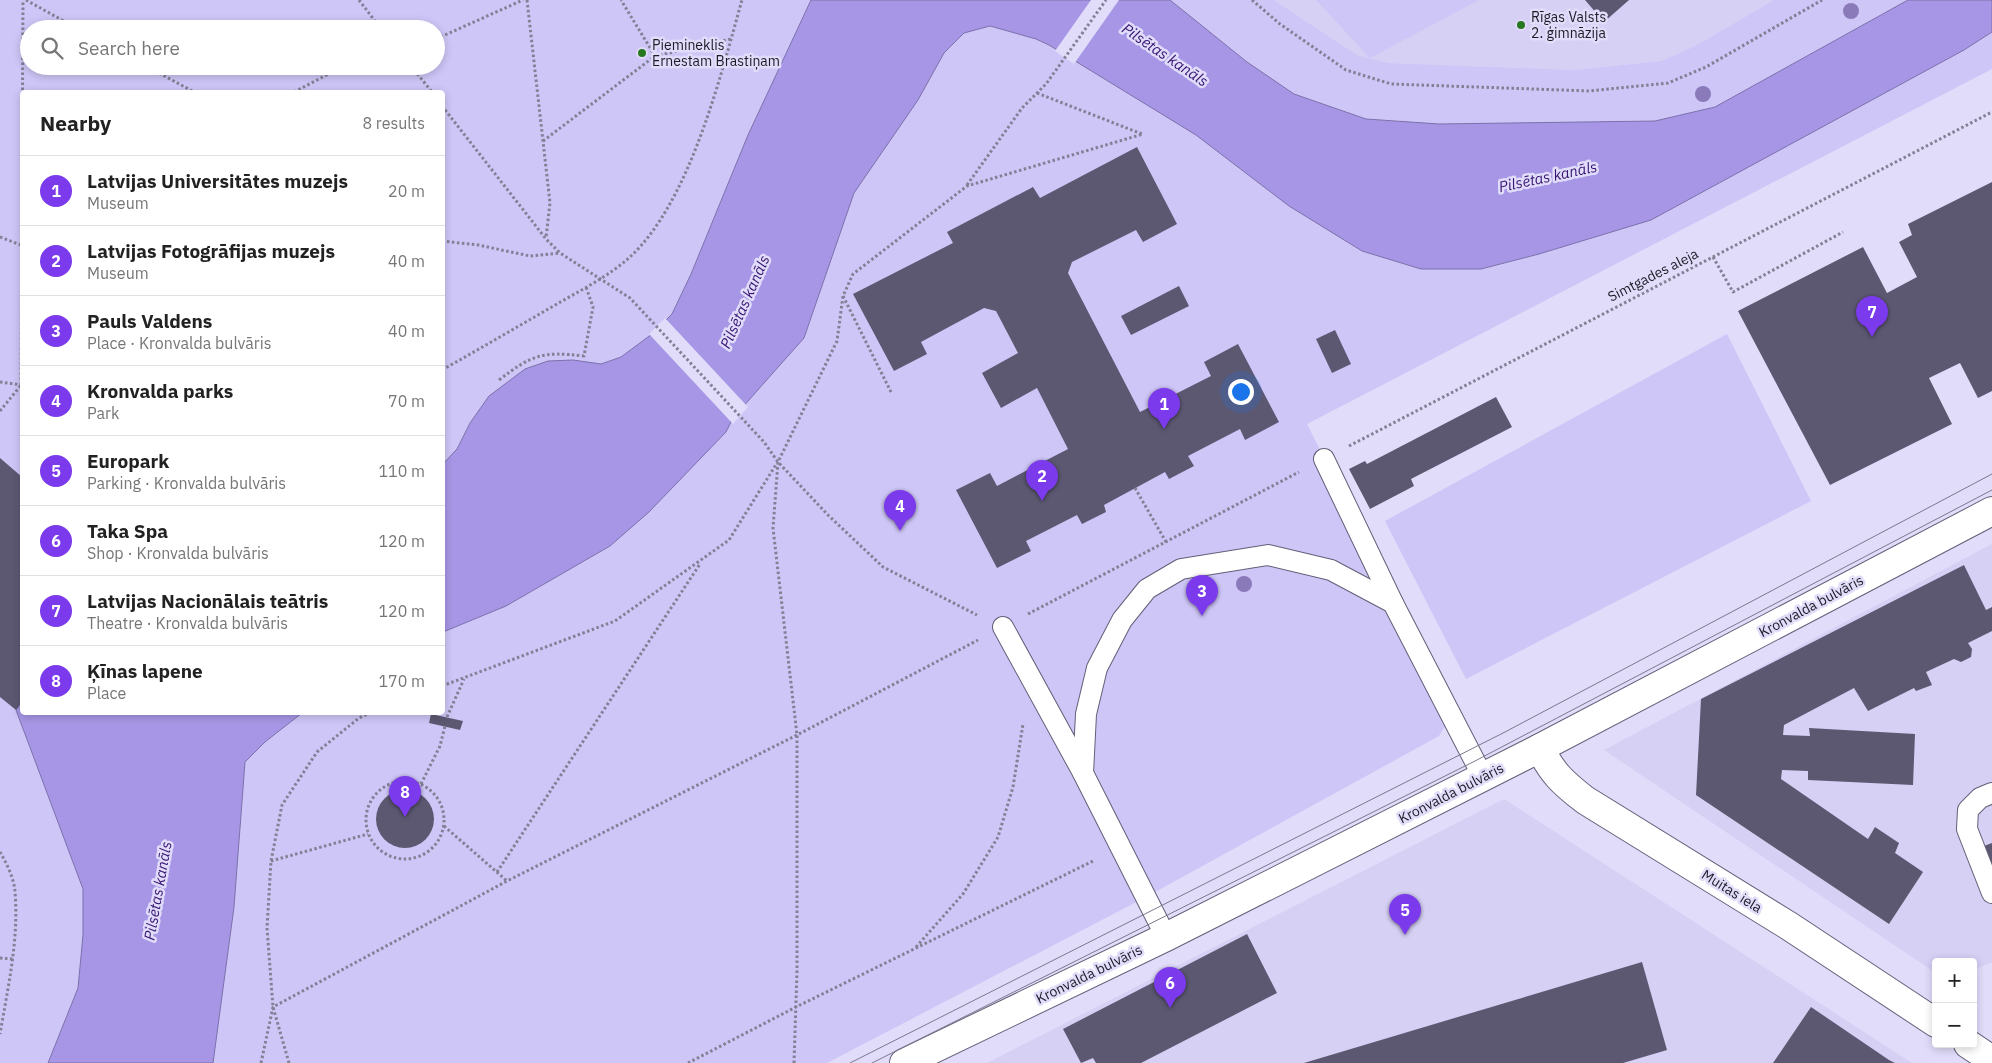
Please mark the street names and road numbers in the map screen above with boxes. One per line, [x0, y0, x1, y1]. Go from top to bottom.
street label: Simtgades aleja [1605, 244, 1702, 306]
street label: Kronvalda bulvāris [1756, 571, 1867, 641]
street label: Kronvalda bulvāris [1395, 759, 1507, 827]
street label: Muitas iela [1698, 865, 1766, 917]
street label: Kronvalda bulvāris [1033, 940, 1145, 1007]

